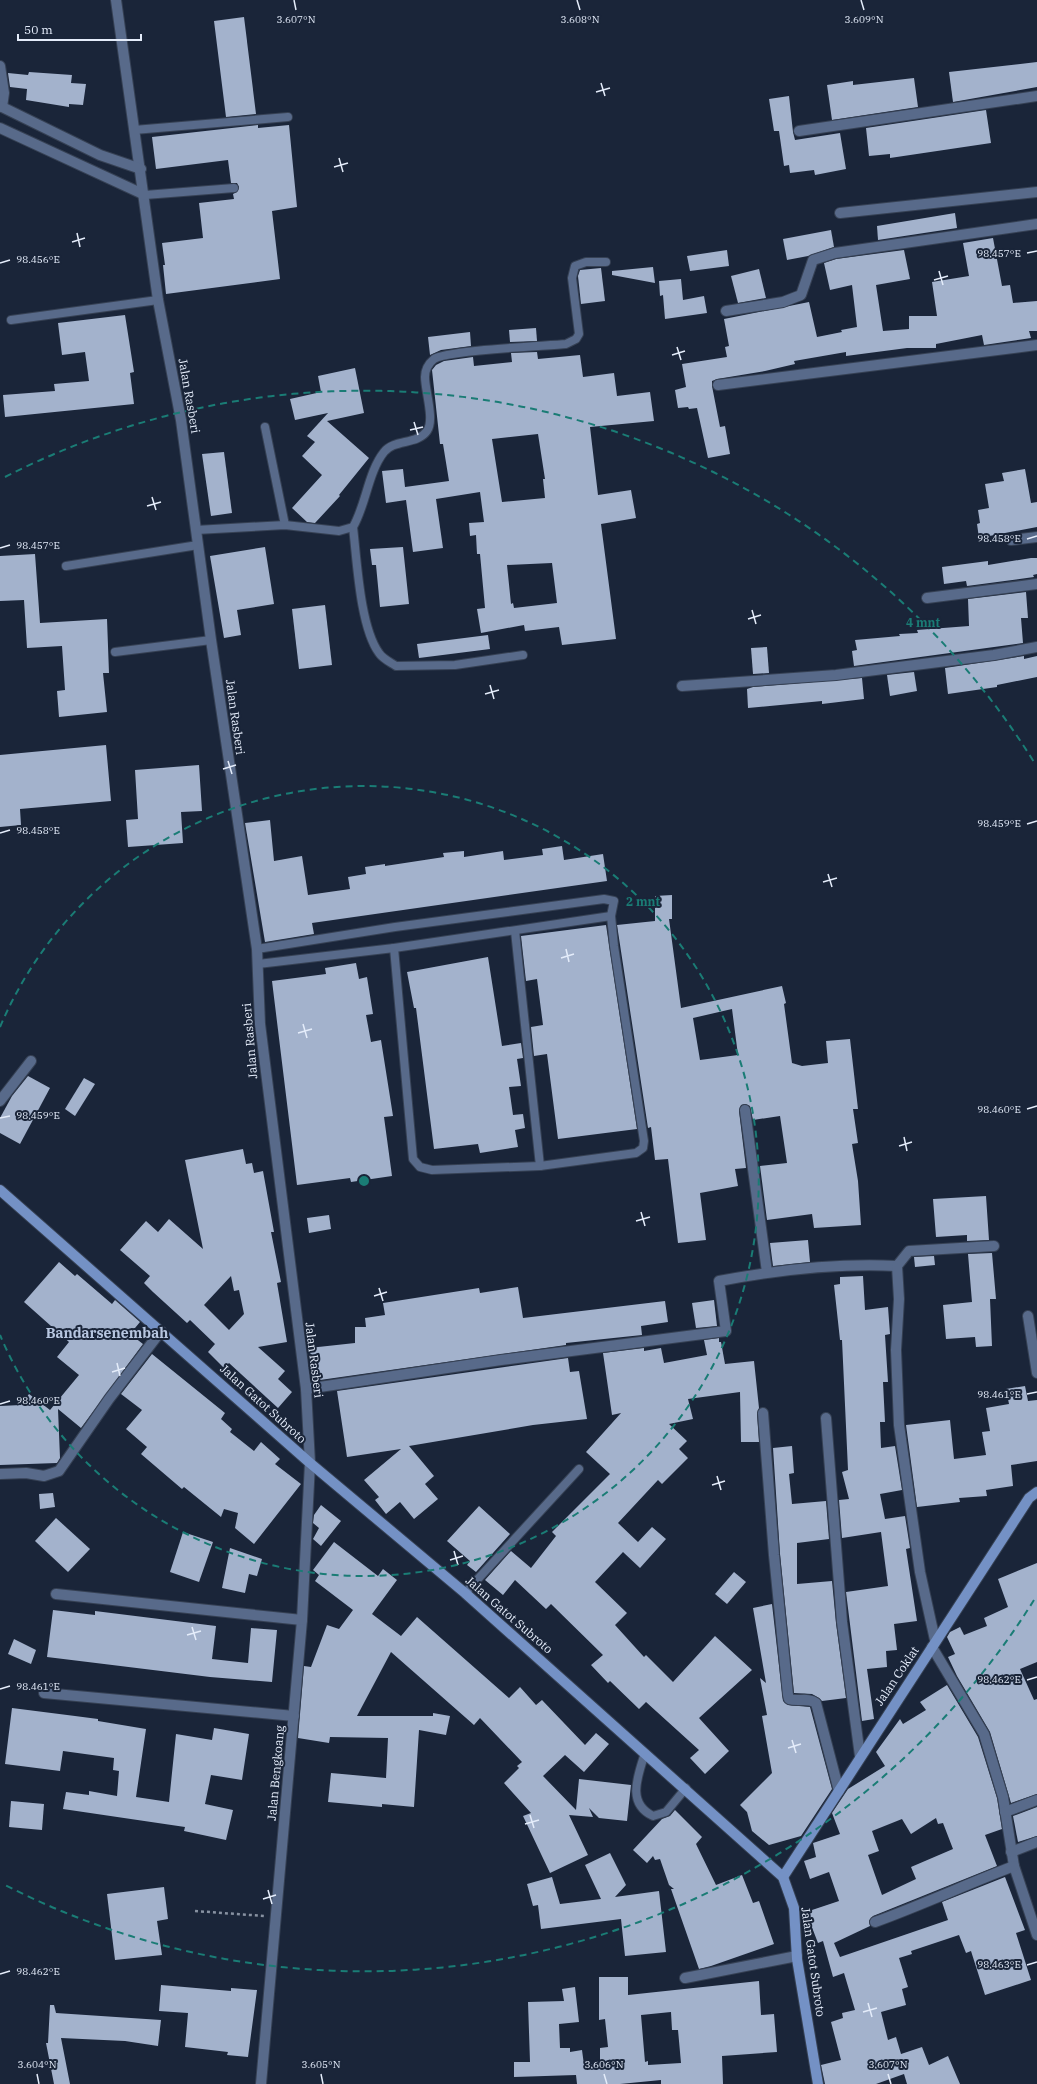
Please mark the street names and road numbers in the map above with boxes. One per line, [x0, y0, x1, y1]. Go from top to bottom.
street label: Jalan Rasberi [176, 357, 204, 435]
street label: Jalan Rasberi [223, 678, 248, 756]
street label: Jalan Rasberi [239, 1002, 260, 1079]
street label: Jalan Rasberi [302, 1321, 327, 1399]
street label: Jalan Gatot Subroto [217, 1361, 310, 1446]
street label: Jalan Gatot Subroto [463, 1573, 556, 1657]
street label: Jalan Coklat [871, 1643, 922, 1708]
street label: Jalan Bengkoang [264, 1724, 287, 1821]
street label: Jalan Gatot Subroto [798, 1906, 829, 2018]

